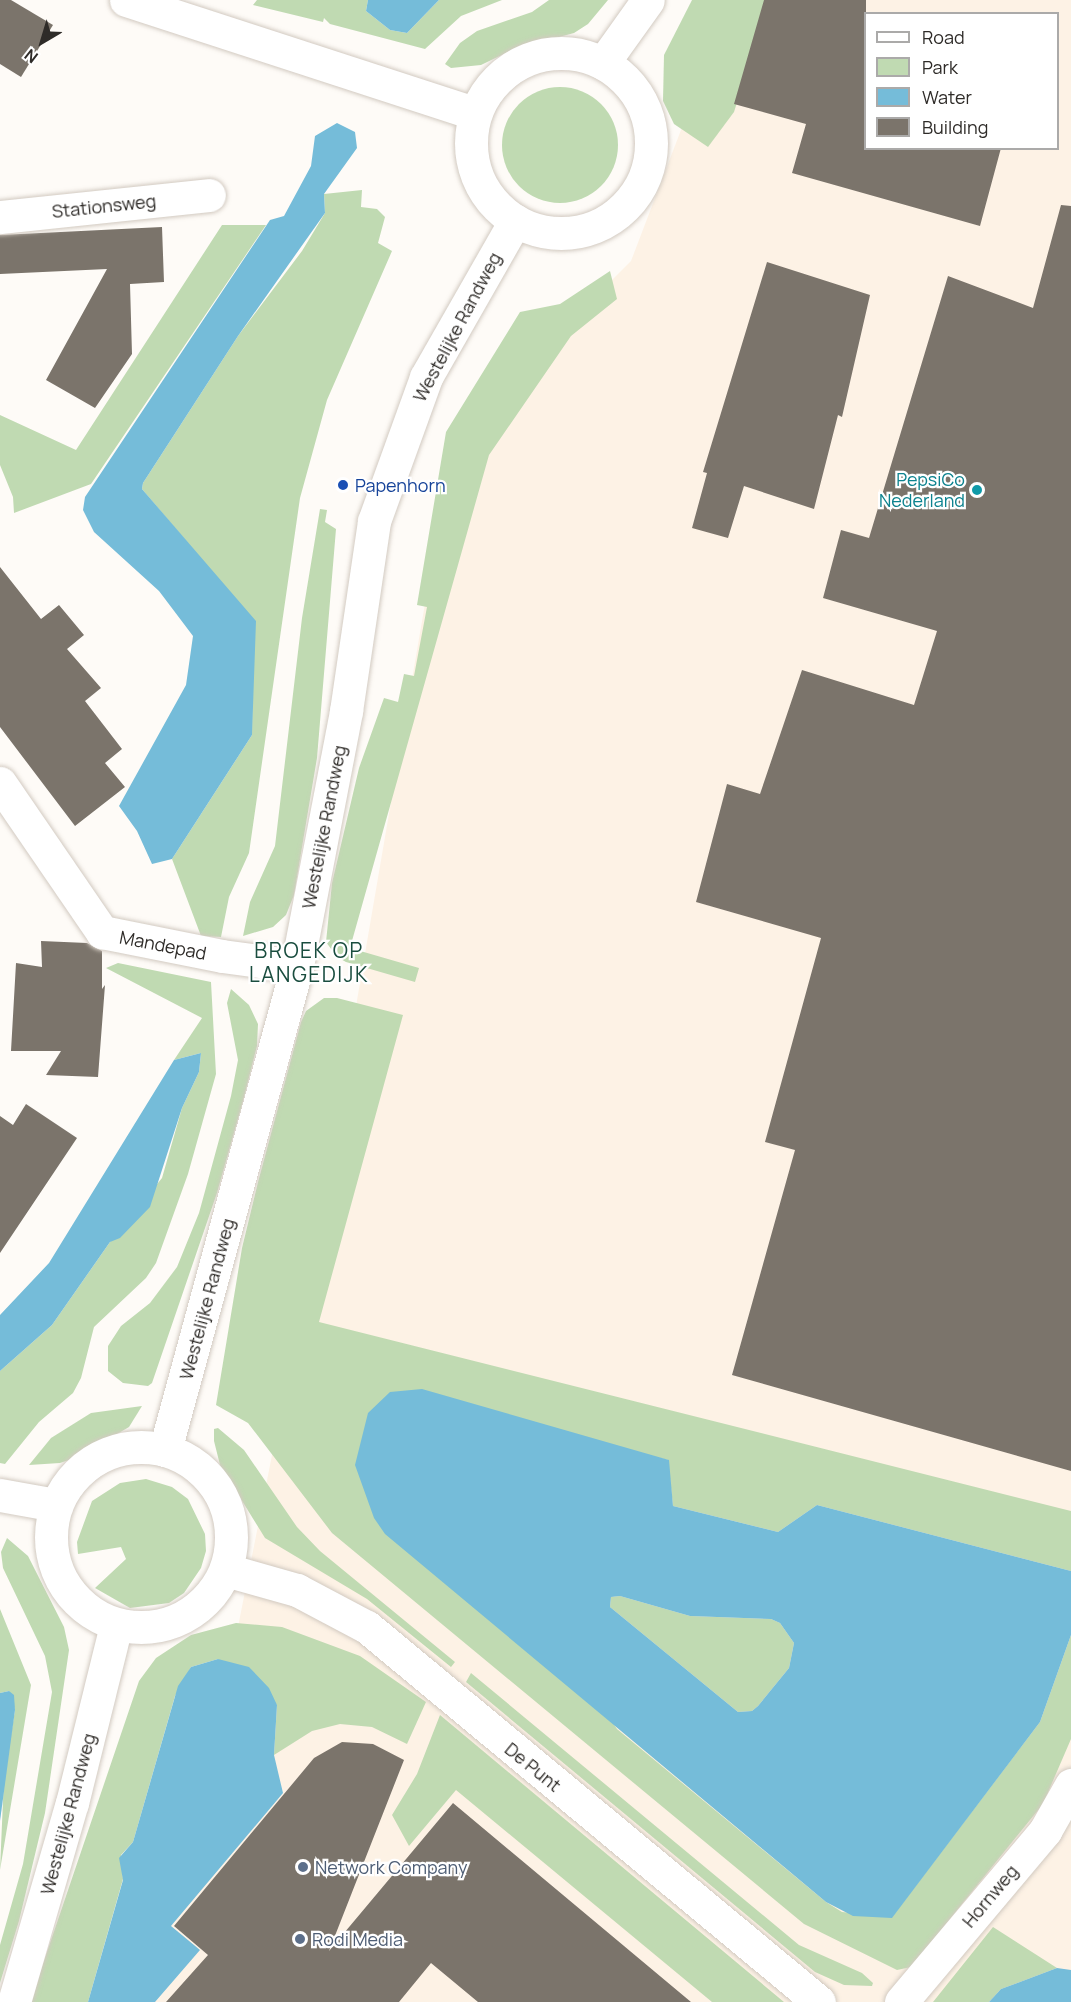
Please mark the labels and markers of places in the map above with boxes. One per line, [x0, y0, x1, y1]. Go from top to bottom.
place label: PepsiCo Nederland [879, 469, 965, 512]
place label: Papenhorn [355, 474, 446, 496]
marker: Papenhorn [336, 478, 350, 492]
marker: PepsiCo Nederland [970, 483, 984, 497]
place label: Network Company [315, 1856, 467, 1878]
marker: Network Company [296, 1860, 310, 1874]
place label: Rodi Media [312, 1928, 403, 1950]
marker: Rodi Media [293, 1932, 307, 1946]

